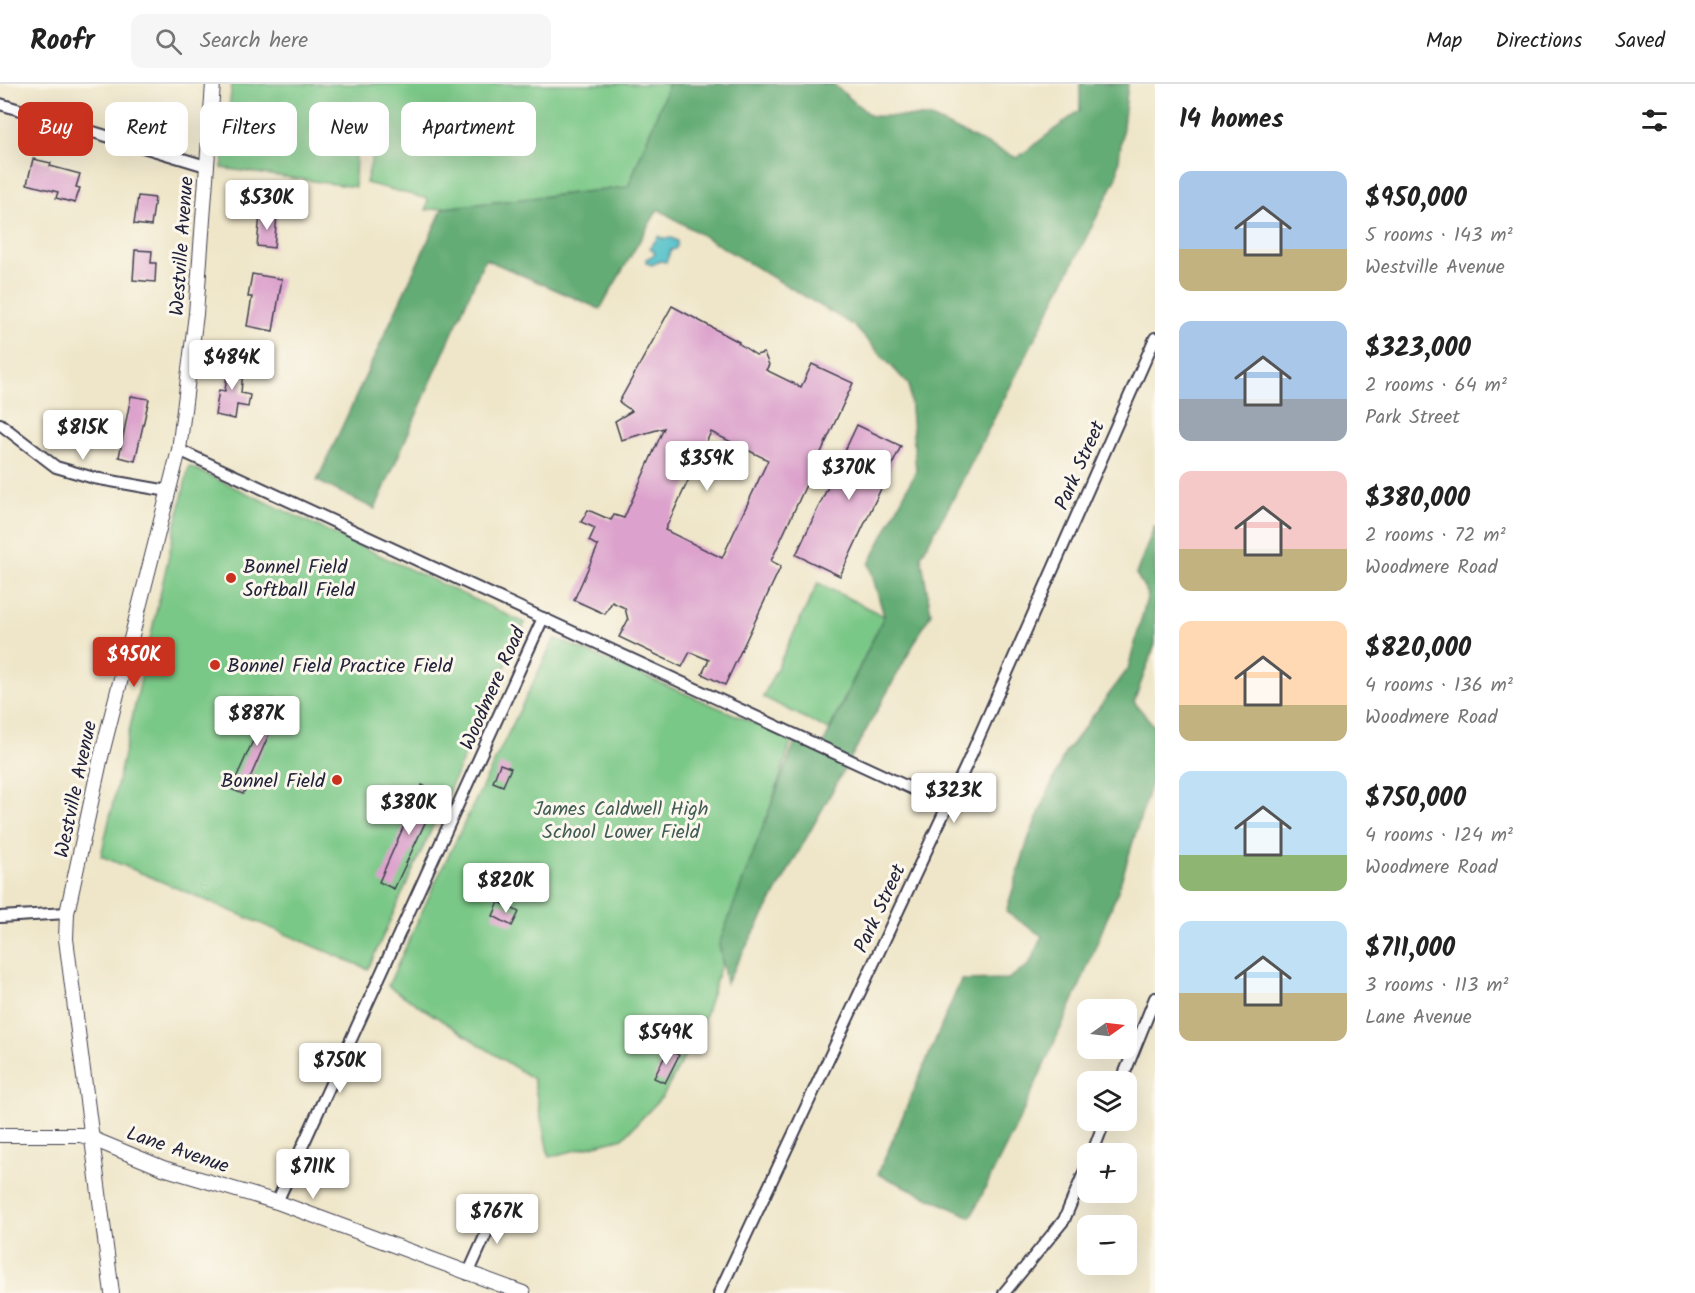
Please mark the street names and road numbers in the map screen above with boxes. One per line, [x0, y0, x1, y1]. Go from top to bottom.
street label: Westville Avenue [162, 175, 204, 317]
street label: Park Street [1047, 416, 1115, 516]
street label: Woodmere Road [452, 621, 536, 756]
street label: Westville Avenue [47, 718, 107, 861]
street label: Park Street [846, 859, 915, 959]
street label: Lane Avenue [122, 1118, 233, 1183]

